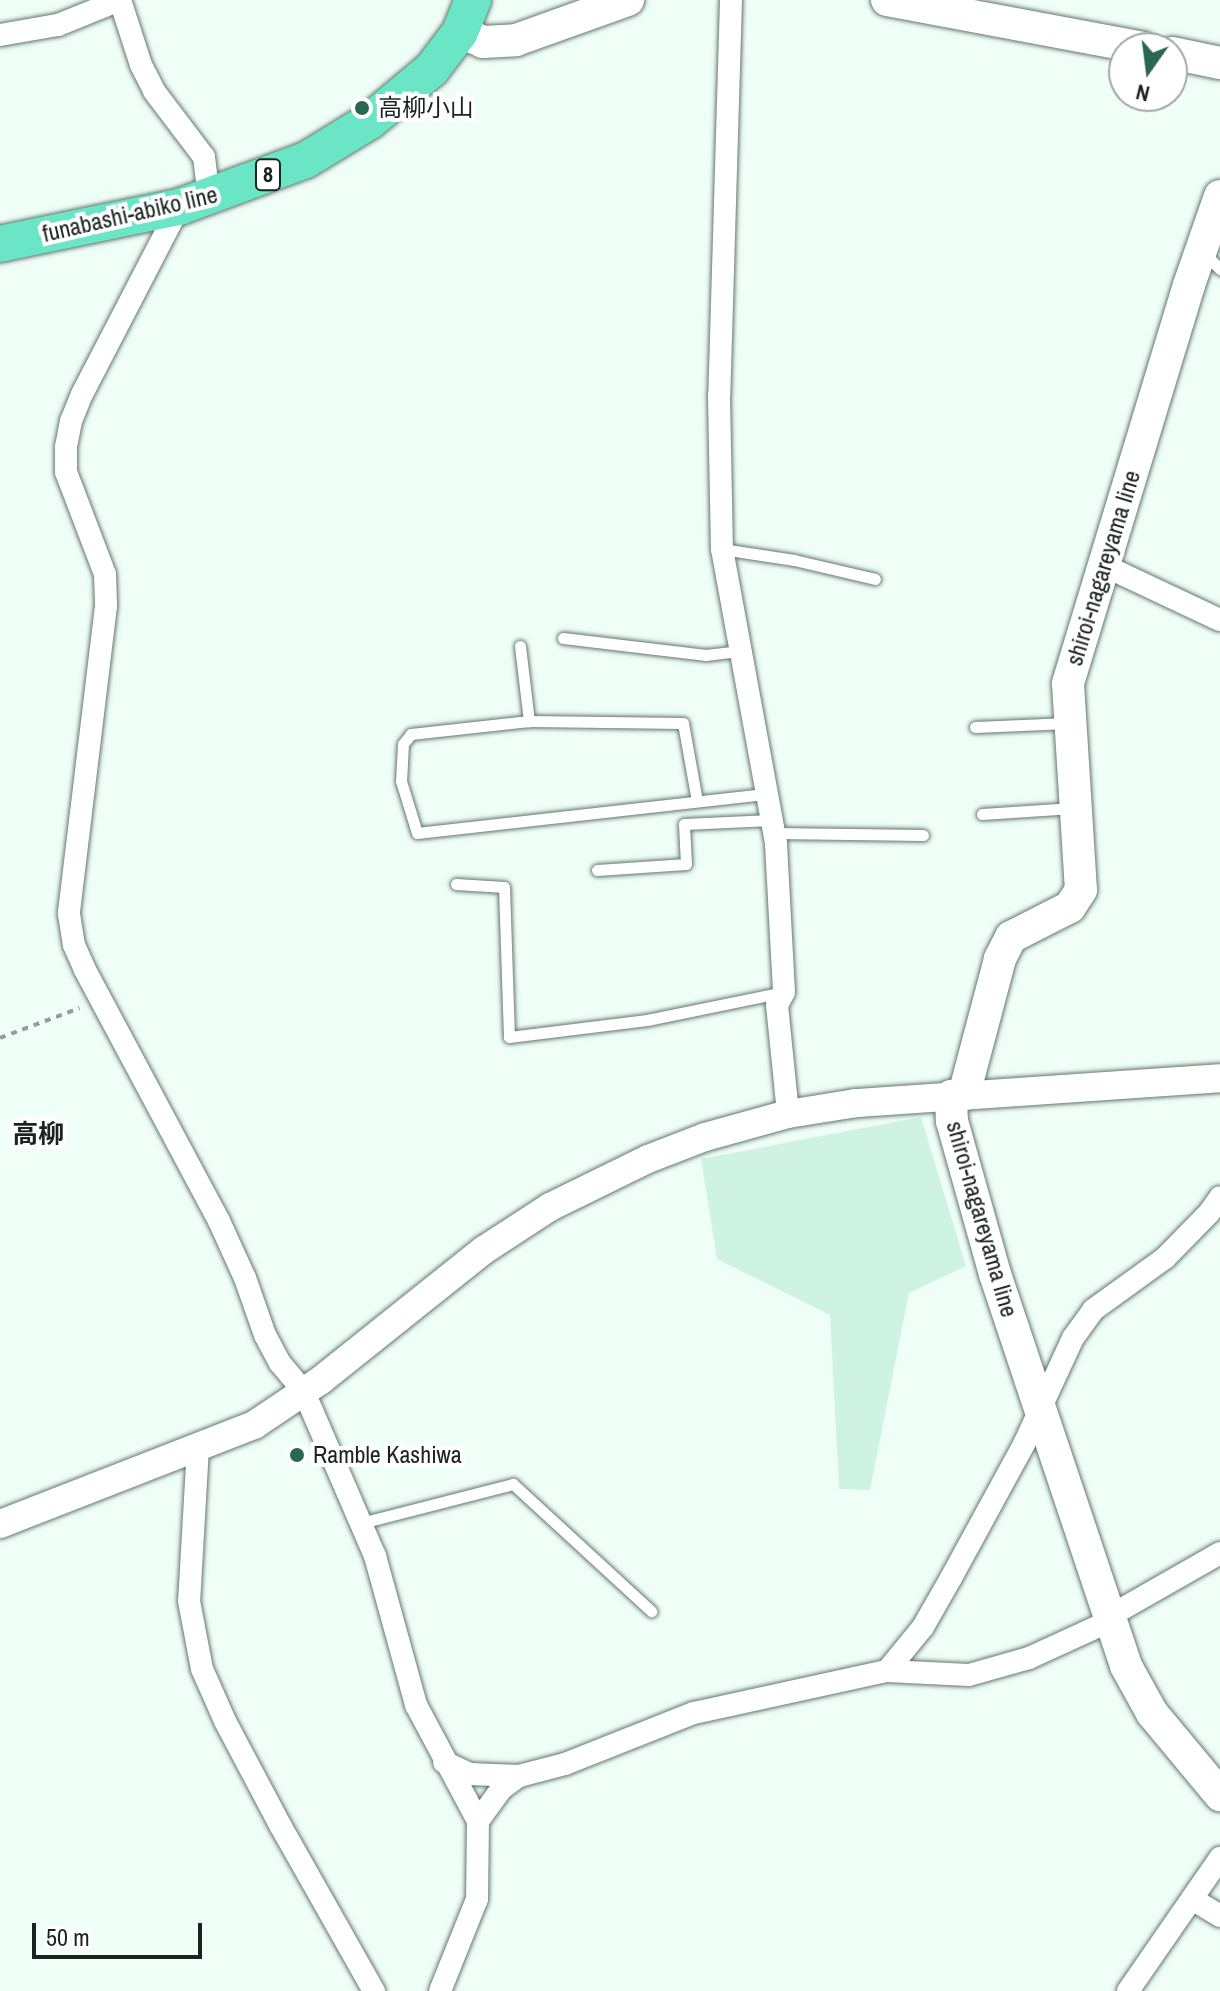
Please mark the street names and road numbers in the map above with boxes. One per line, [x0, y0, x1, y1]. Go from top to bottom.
road number: 8 [254, 157, 282, 193]
street label: funabashi-abiko line [40, 180, 220, 248]
street label: shiroi-nagareyama line [1060, 467, 1146, 669]
street label: shiroi-nagareyama line [940, 1118, 1024, 1320]

